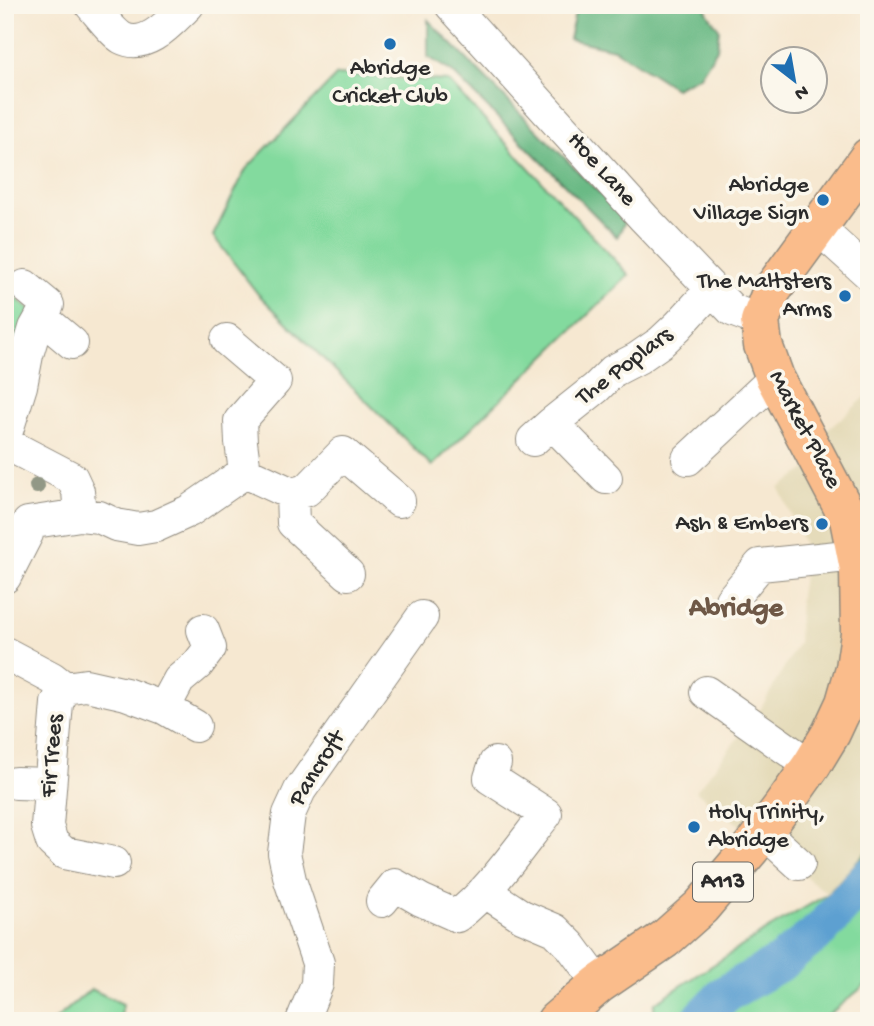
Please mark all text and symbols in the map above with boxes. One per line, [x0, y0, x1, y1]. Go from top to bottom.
marker: Abridge Cricket Club [382, 36, 398, 52]
north arrow [758, 46, 828, 116]
place label: Abridge Cricket Club [332, 55, 448, 112]
text: N [790, 79, 812, 105]
street label: Hoe Lane [560, 127, 642, 214]
place label: Abridge Village Sign [692, 172, 810, 229]
marker: Abridge Village Sign [815, 192, 831, 208]
place label: The Maltsters Arms [695, 268, 832, 325]
marker: The Maltsters Arms [837, 288, 853, 304]
street label: The Poplars [569, 321, 680, 414]
street label: Market Place [761, 366, 847, 494]
place label: Ash & Embers [675, 510, 809, 539]
marker: Ash & Embers [814, 516, 830, 532]
district label: Abridge [688, 593, 785, 626]
street label: Fir Trees [35, 712, 71, 800]
street label: Pancroft [283, 724, 354, 813]
place label: Holy Trinity, Abridge [708, 799, 826, 856]
marker: Holy Trinity, Abridge [686, 819, 702, 835]
road number: A113 [693, 862, 753, 902]

